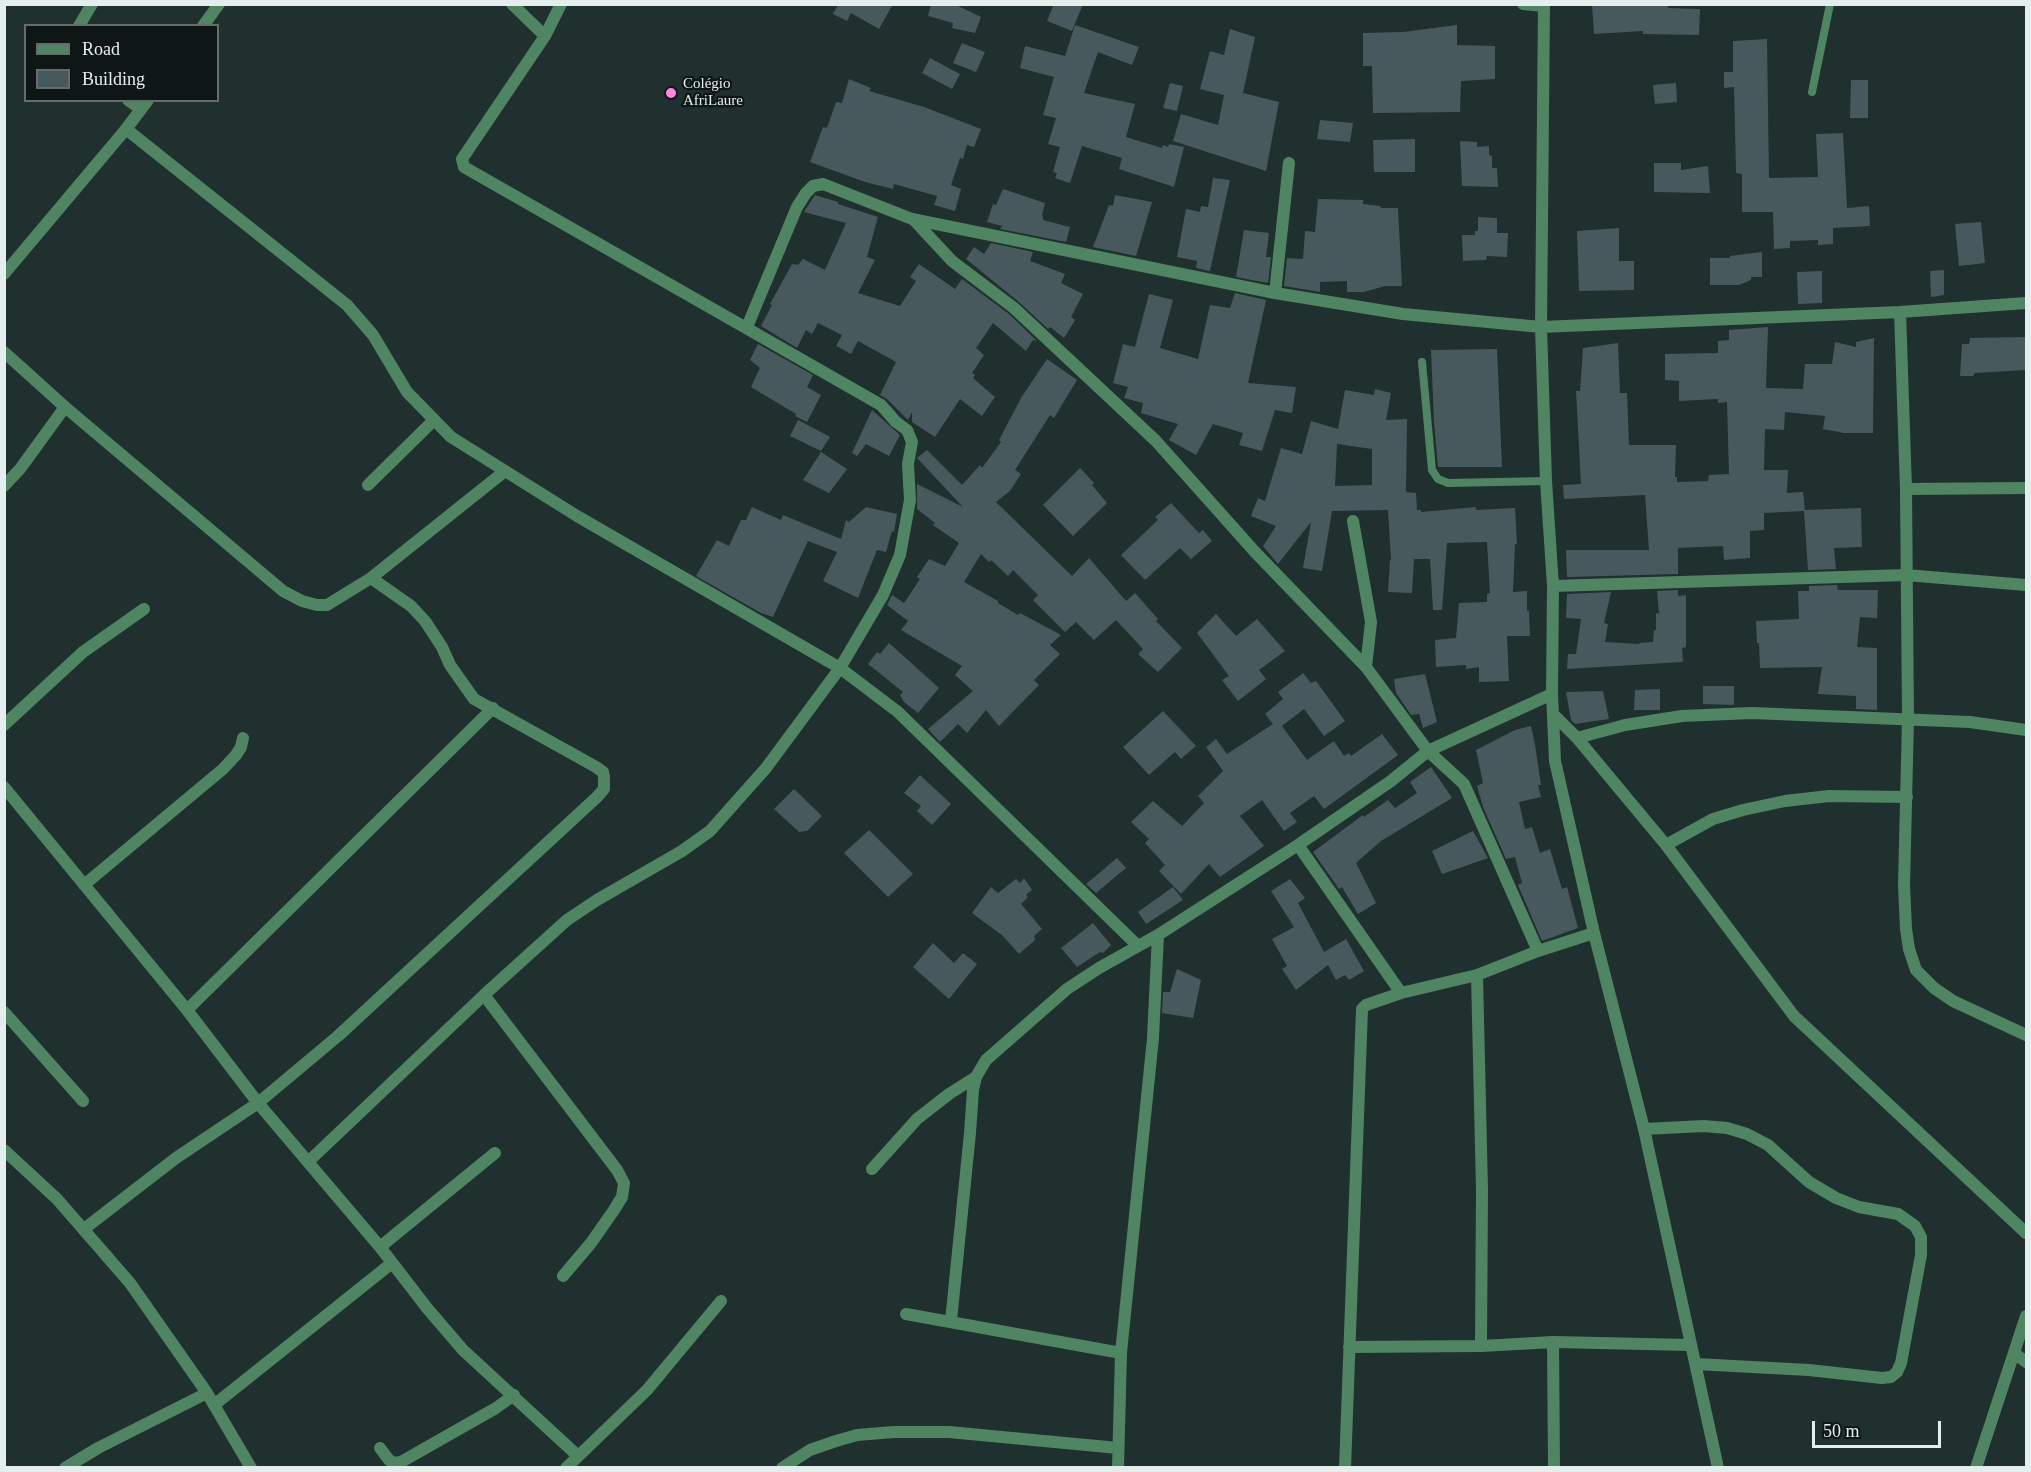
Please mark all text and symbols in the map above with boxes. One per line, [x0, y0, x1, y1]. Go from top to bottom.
legend [24, 24, 219, 102]
text: Road [82, 39, 120, 59]
text: Building [82, 69, 145, 89]
place label: Colégio AfriLaure [683, 75, 743, 110]
marker: Colégio AfriLaure [664, 86, 678, 100]
scale bar [1815, 1409, 1944, 1447]
text: 50 m [1823, 1421, 1860, 1441]

